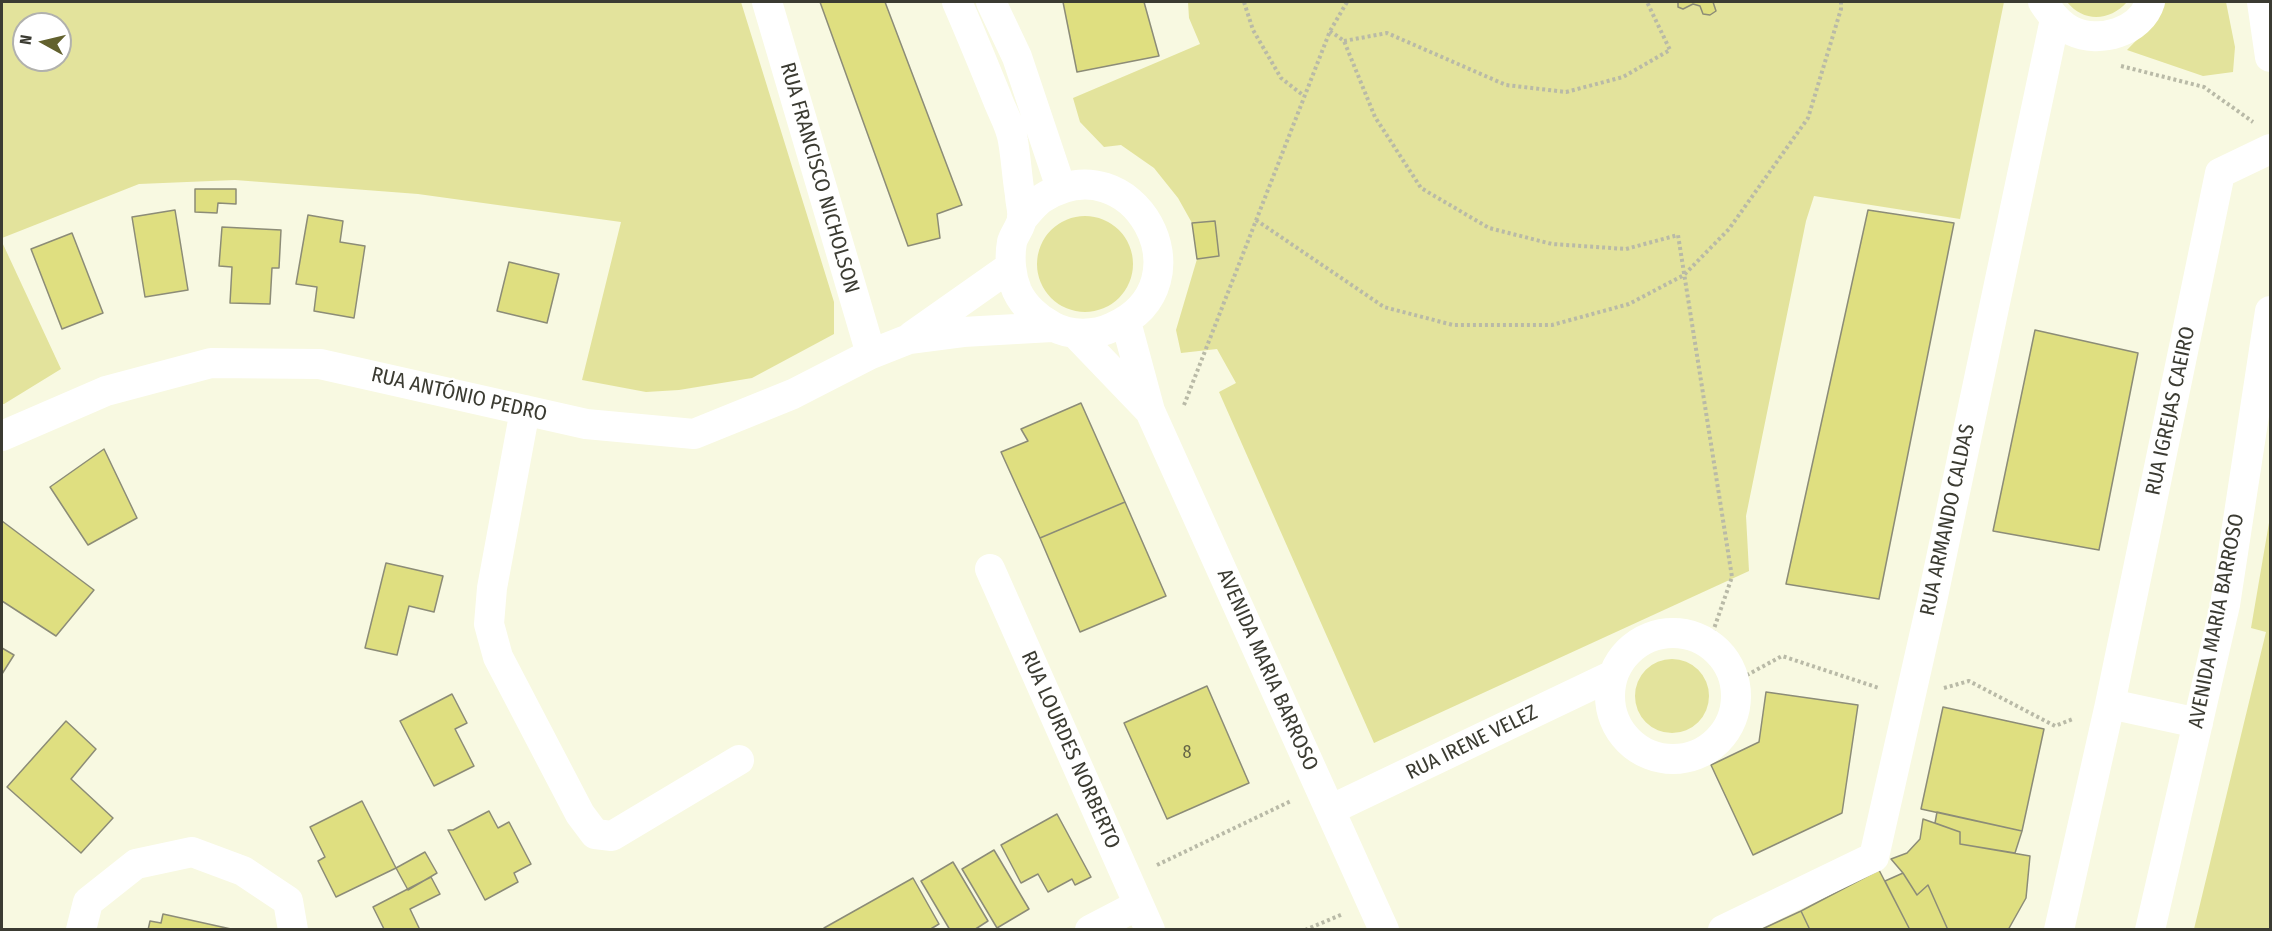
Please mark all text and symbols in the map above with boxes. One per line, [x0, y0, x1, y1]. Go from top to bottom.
north arrow [12, 12, 72, 72]
text: N [16, 34, 36, 46]
street label: RUA FRANCISCO NICHOLSON [774, 60, 864, 296]
street label: RUA IGREJAS CAEIRO [2141, 324, 2201, 498]
street label: RUA ANTÓNIO PEDRO [369, 363, 549, 427]
street label: RUA ARMANDO CALDAS [1915, 422, 1981, 618]
street label: AVENIDA MARIA BARROSO [2184, 511, 2250, 731]
street label: AVENIDA MARIA BARROSO [1211, 565, 1323, 775]
street label: RUA LOURDES NORBERTO [1015, 647, 1125, 853]
street label: RUA IRENE VELEZ [1402, 700, 1542, 786]
house number: 8 [1183, 742, 1191, 764]

